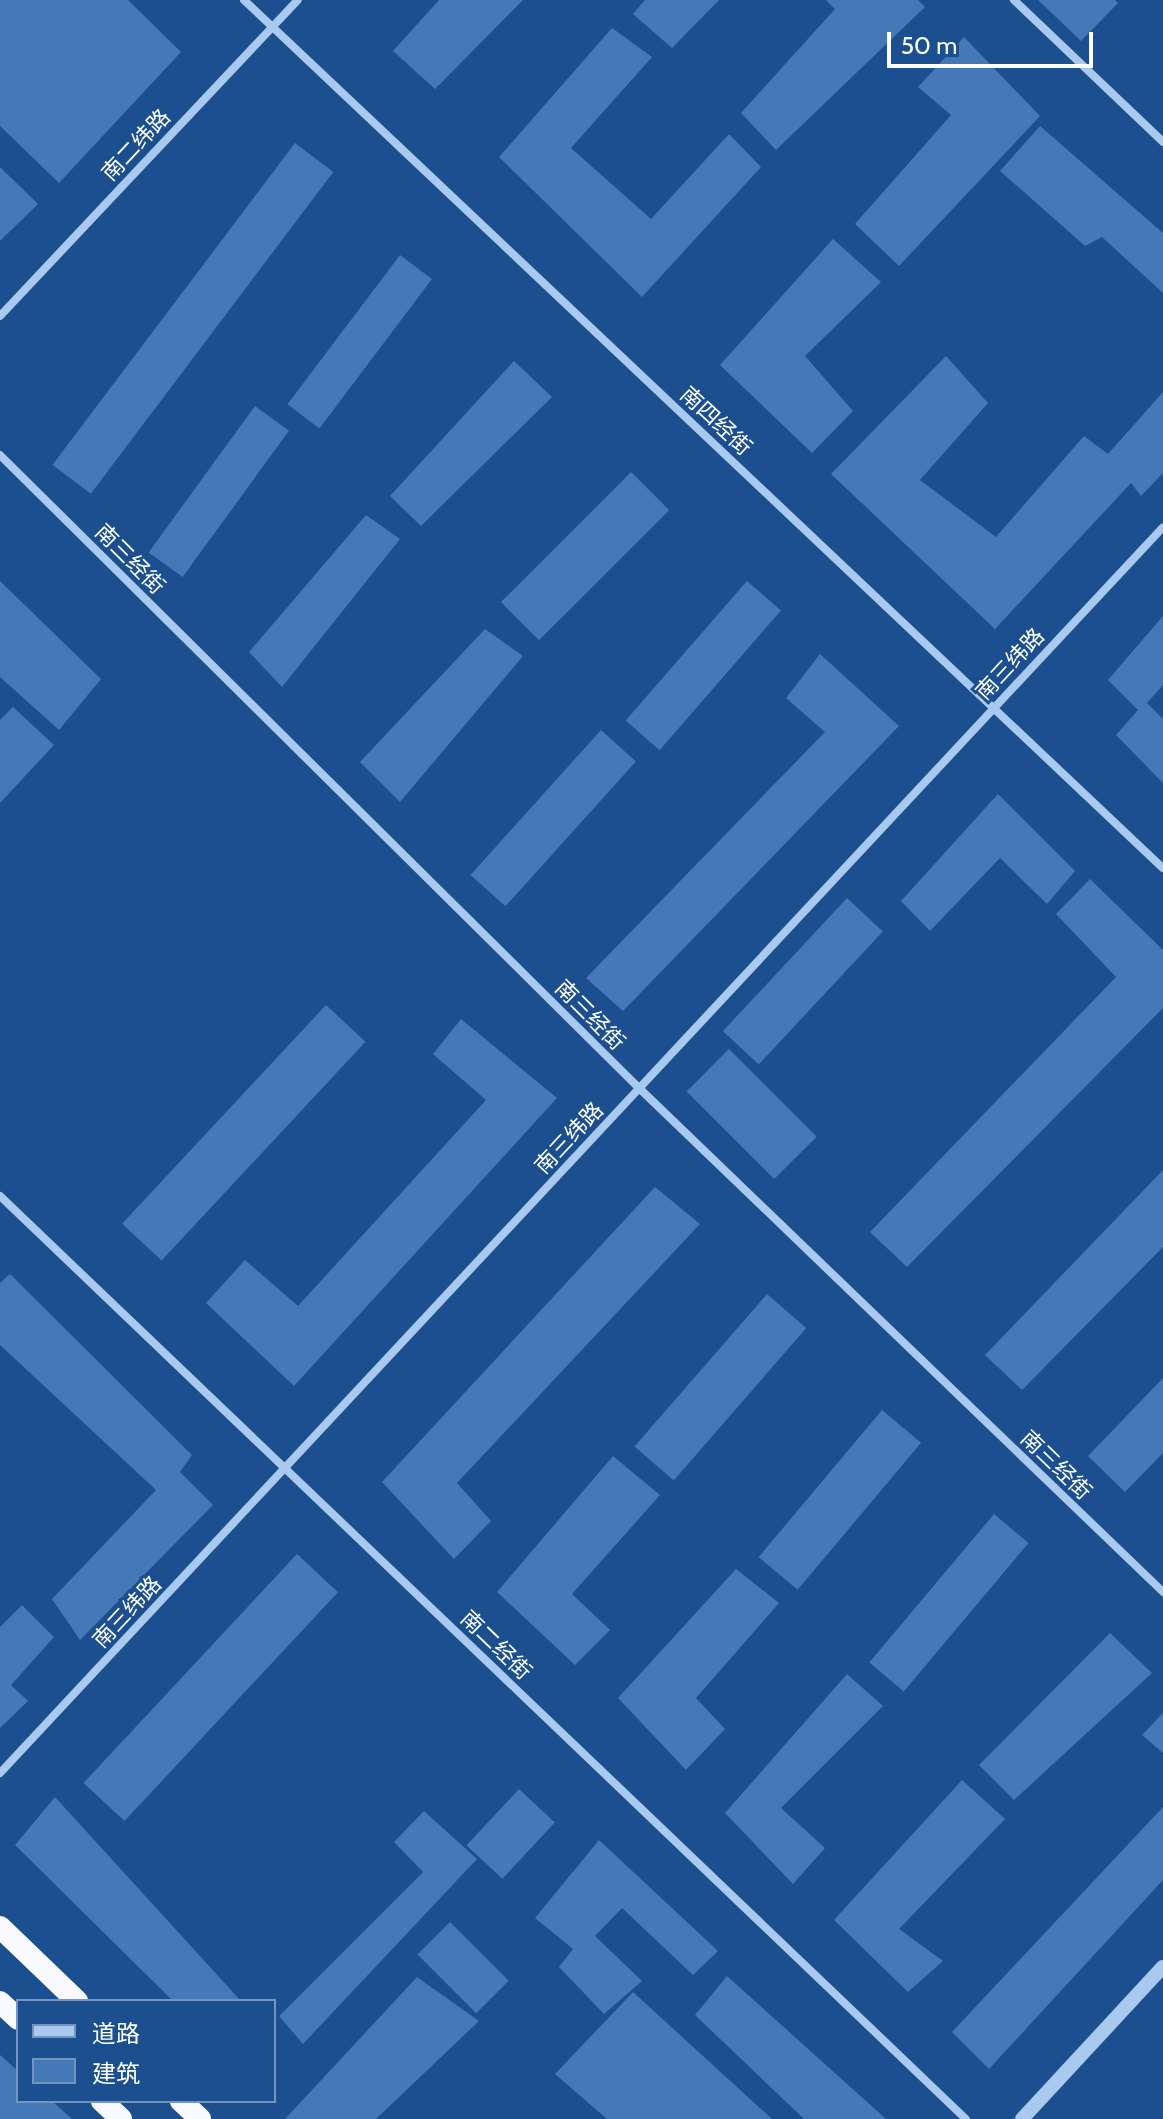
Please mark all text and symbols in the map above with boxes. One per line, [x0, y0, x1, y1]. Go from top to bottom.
scale bar [891, 16, 1097, 66]
text: 50 m [901, 31, 957, 60]
street label: 南二纬路 [96, 104, 176, 186]
street label: 南四经街 [675, 381, 757, 461]
street label: 南三经街 [90, 519, 170, 599]
street label: 南三纬路 [970, 623, 1050, 705]
street label: 南三经街 [550, 975, 630, 1055]
street label: 南三纬路 [529, 1097, 609, 1179]
street label: 南三经街 [1015, 1425, 1097, 1505]
street label: 南三纬路 [87, 1571, 167, 1653]
street label: 南二经街 [455, 1605, 537, 1685]
legend [16, 1999, 276, 2103]
text: 道路 [92, 2019, 140, 2048]
text: 建筑 [92, 2059, 140, 2088]

